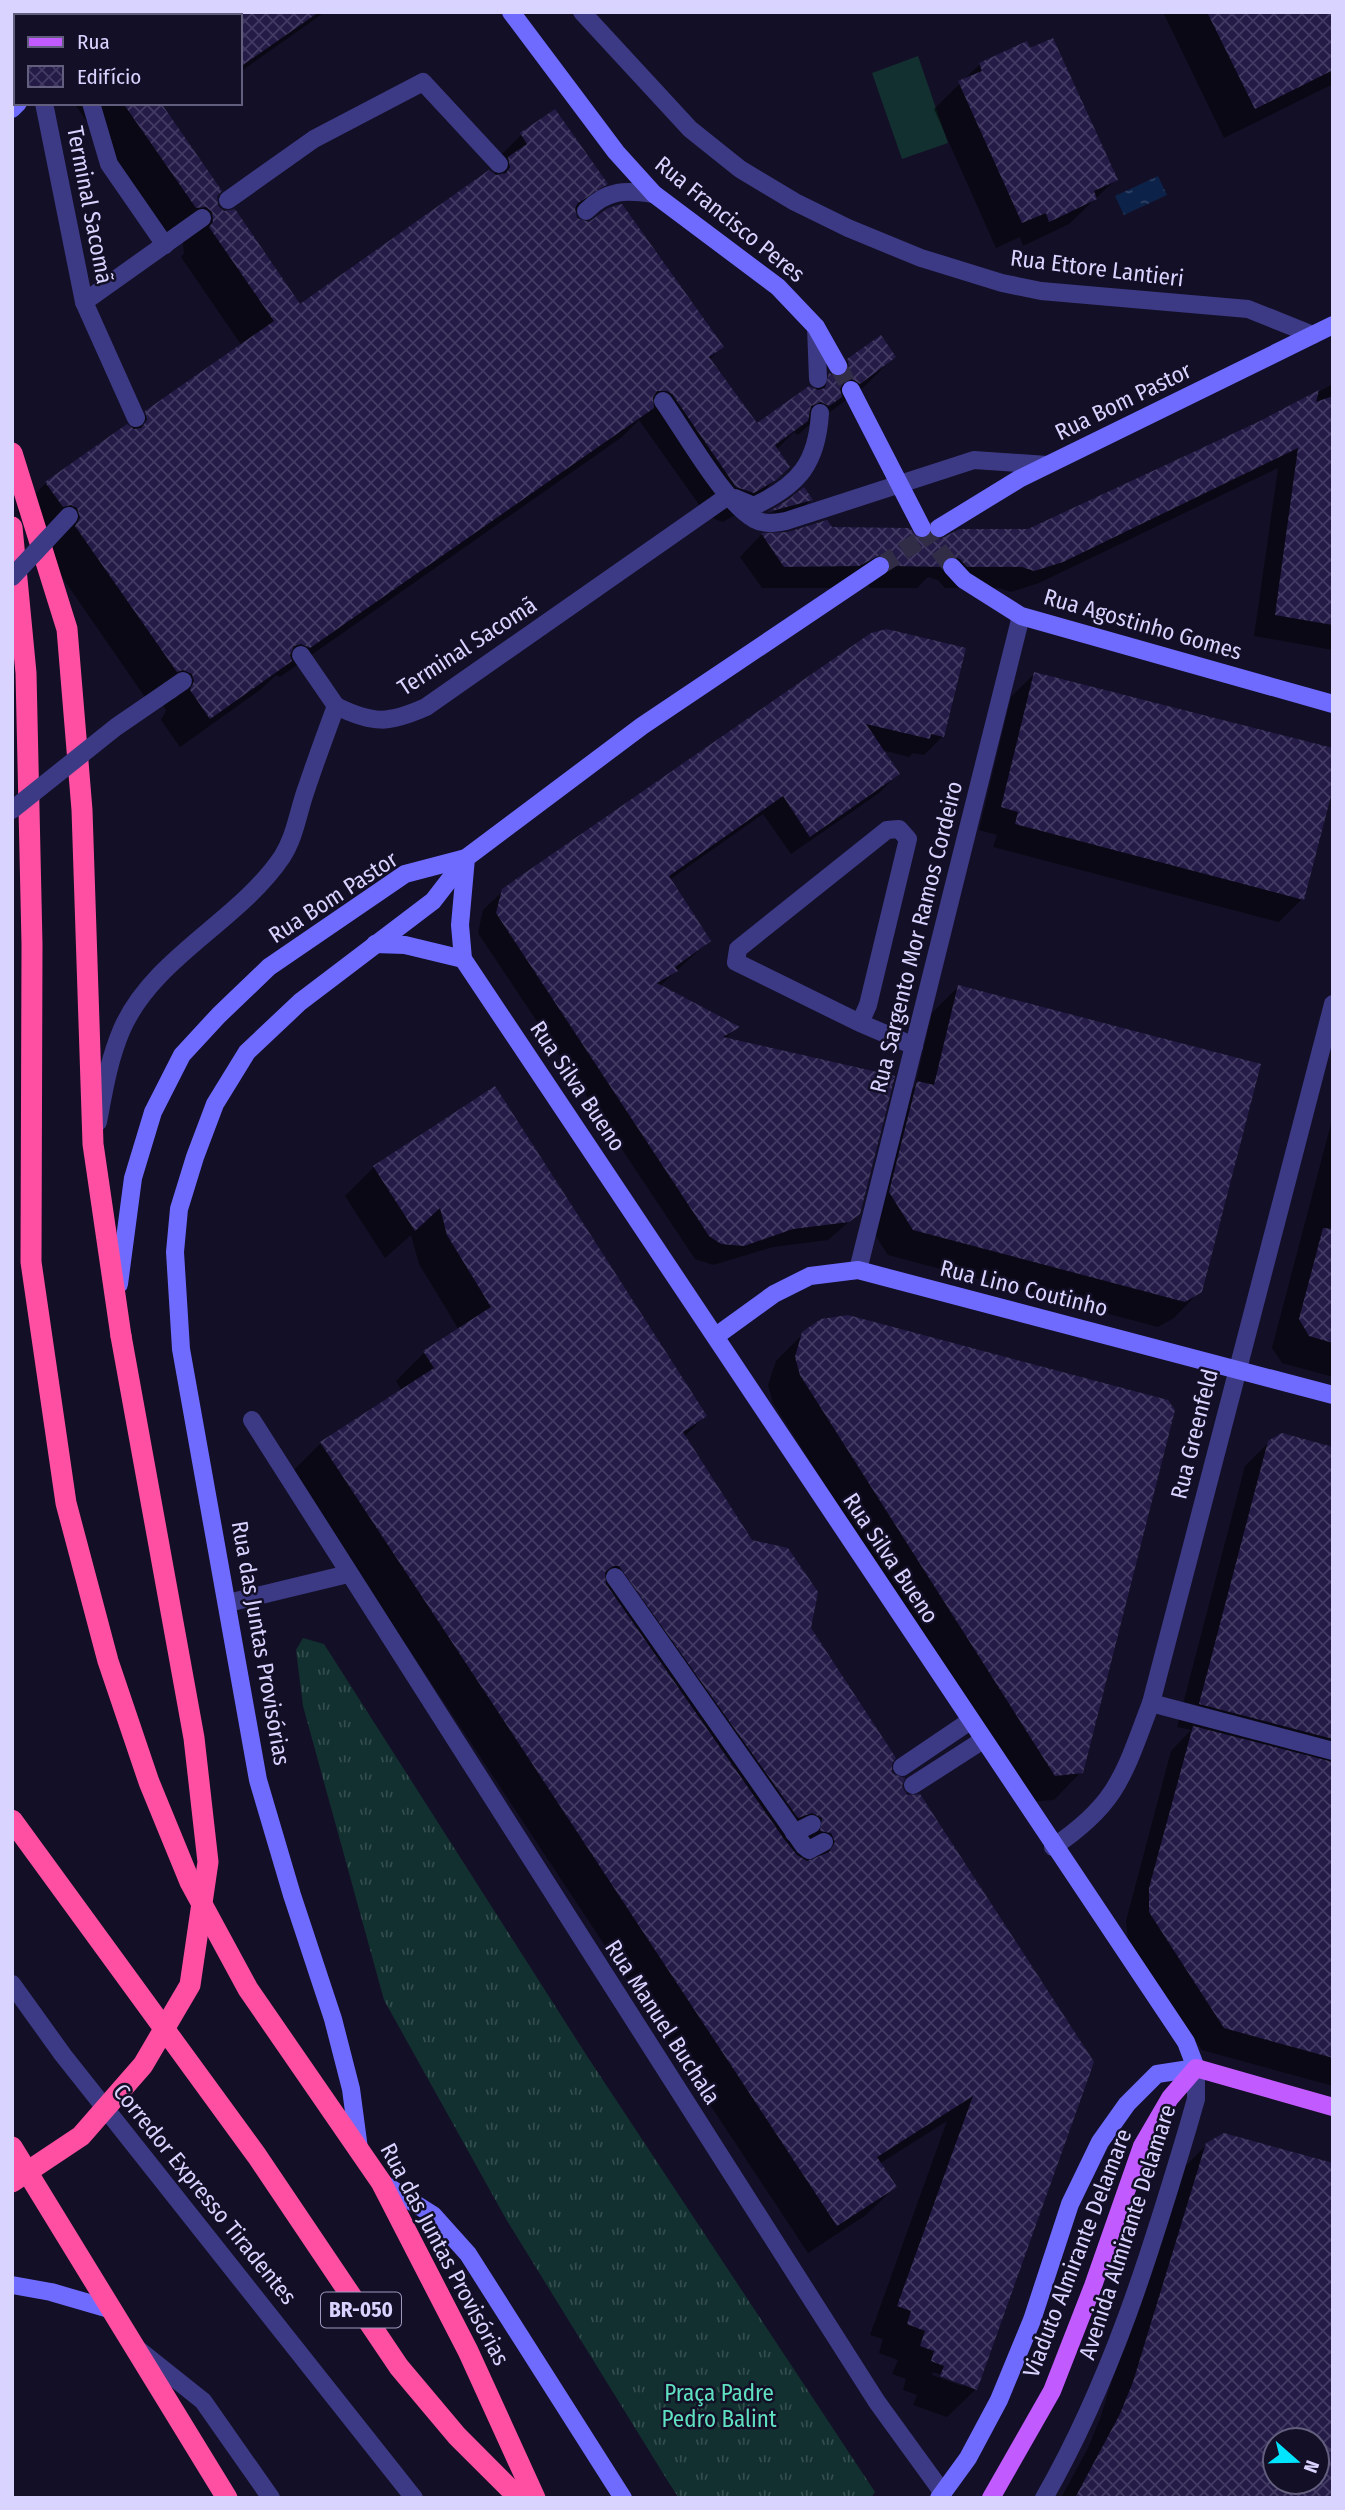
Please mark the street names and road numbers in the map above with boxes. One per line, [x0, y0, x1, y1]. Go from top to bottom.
street label: Terminal Sacomã [61, 124, 119, 286]
street label: Rua Francisco Peres [649, 150, 811, 288]
street label: Rua Ettore Lantieri [1009, 243, 1185, 293]
street label: Rua Bom Pastor [1050, 356, 1196, 446]
street label: Rua Agostinho Gomes [1041, 582, 1246, 666]
street label: Terminal Sacomã [392, 591, 542, 701]
street label: Rua Sargento Mor Ramos Cordeiro [864, 778, 968, 1096]
street label: Rua Bom Pastor [263, 845, 403, 949]
street label: Rua Silva Bueno [524, 1016, 632, 1156]
street label: Rua Lino Coutinho [937, 1254, 1111, 1322]
street label: Rua Greenfeld [1164, 1366, 1224, 1502]
street label: Rua Silva Bueno [837, 1488, 945, 1628]
street label: Rua das Juntas Provisórias [226, 1519, 296, 1768]
street label: Rua Manuel Buchala [599, 1934, 727, 2110]
street label: Corredor Expresso Tiradentes [107, 2078, 303, 2310]
street label: Avenida Almirante Delamare [1073, 2101, 1181, 2363]
street label: Viaduto Almirante Delamare [1017, 2125, 1137, 2381]
street label: Rua das Juntas Provisórias [374, 2138, 516, 2370]
road number: BR-050 [321, 2292, 401, 2328]

